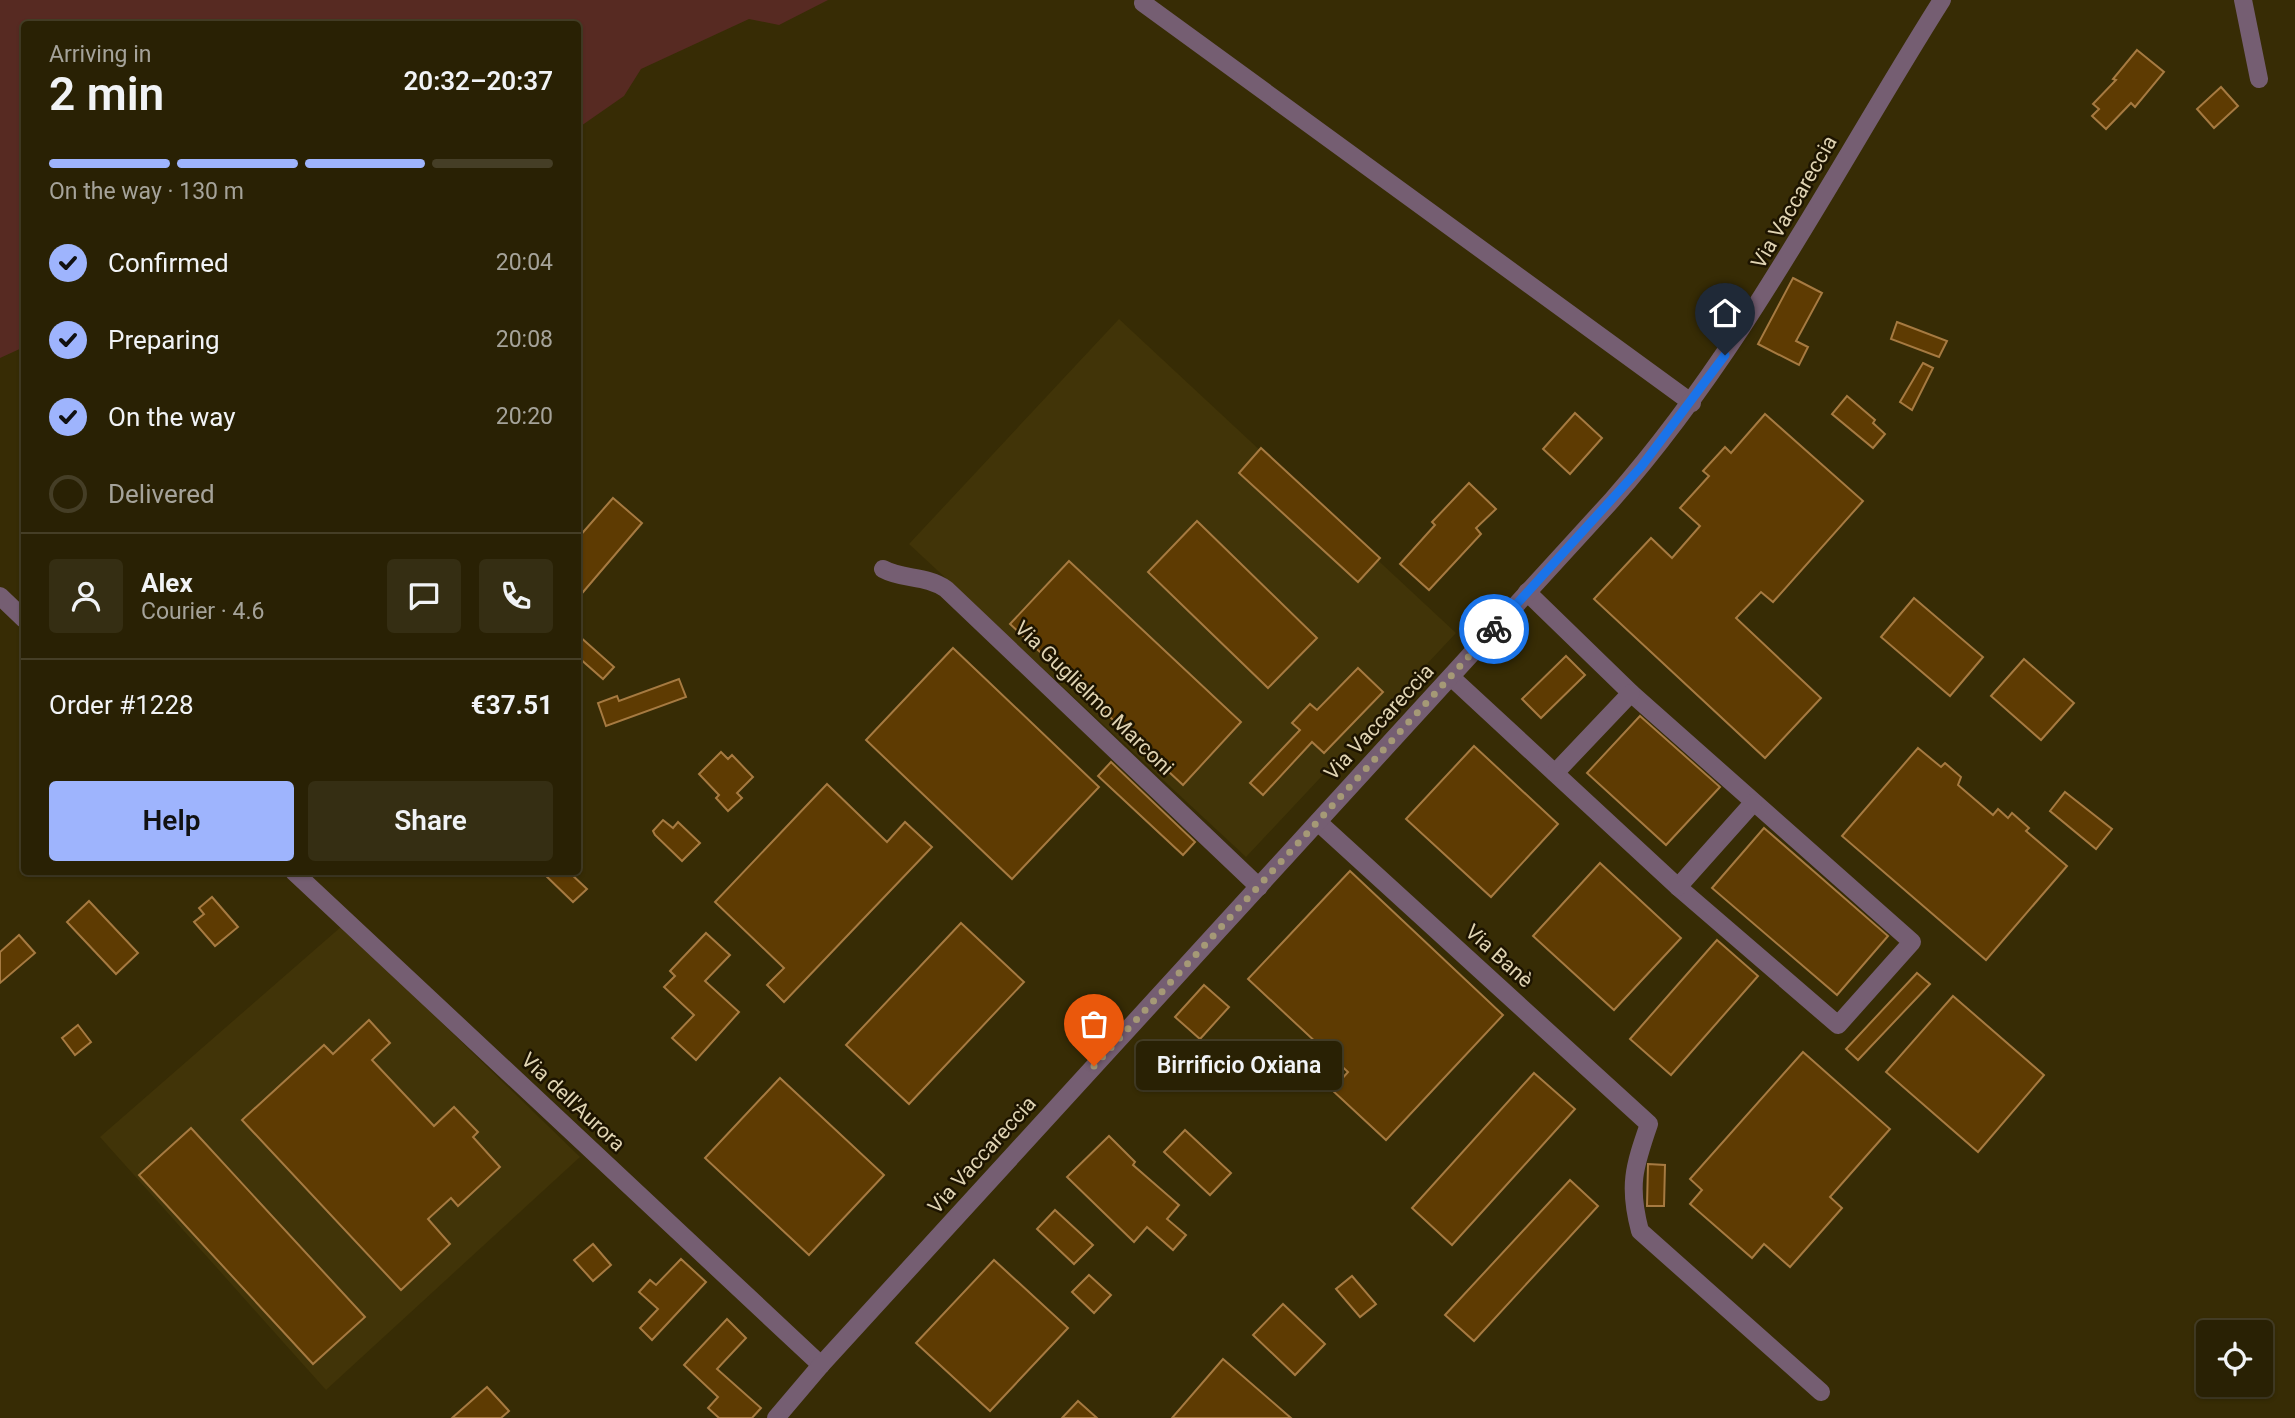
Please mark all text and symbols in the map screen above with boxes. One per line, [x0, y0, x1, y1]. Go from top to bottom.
text: Arriving in [49, 41, 152, 68]
text: 20:32–20:37 [403, 66, 553, 96]
text: 2 min [49, 67, 164, 121]
street label: Via Vaccareccia [1746, 131, 1842, 273]
text: On the way · 130 m [49, 178, 244, 205]
icon: check [49, 244, 87, 282]
text: Confirmed [108, 248, 229, 278]
text: 20:04 [496, 249, 553, 276]
pin [1695, 283, 1755, 355]
icon: home [1706, 294, 1744, 332]
icon: check [49, 321, 87, 359]
text: Preparing [108, 325, 220, 355]
text: 20:08 [496, 326, 553, 353]
icon: check [49, 398, 87, 436]
text: On the way [108, 402, 236, 432]
text: 20:20 [496, 403, 553, 430]
text: Delivered [108, 479, 215, 509]
button: person [49, 559, 123, 633]
button: chat [387, 559, 461, 633]
button: phone [479, 559, 553, 633]
text: Alex [141, 568, 193, 598]
courier [1459, 594, 1529, 664]
text: Courier · 4.6 [141, 598, 264, 625]
icon: bike [1475, 610, 1513, 648]
street label: Via Guglielmo Marconi [1010, 616, 1178, 780]
street label: Via Vaccareccia [1319, 659, 1439, 785]
text: Order #1228 [49, 690, 194, 720]
text: €37.51 [471, 690, 553, 720]
button: Help [49, 781, 294, 861]
button: Share [308, 781, 553, 861]
street label: Via Banè [1460, 920, 1538, 992]
pin [1064, 994, 1124, 1066]
icon: bag [1075, 1005, 1113, 1043]
callout: Birrificio Oxiana [1136, 1042, 1342, 1090]
street label: Via dell'Aurora [516, 1048, 630, 1156]
text: Birrificio Oxiana [1157, 1052, 1321, 1079]
street label: Via Vaccareccia [923, 1091, 1041, 1219]
map controls [2196, 1320, 2273, 1397]
button: locate [2196, 1320, 2273, 1397]

